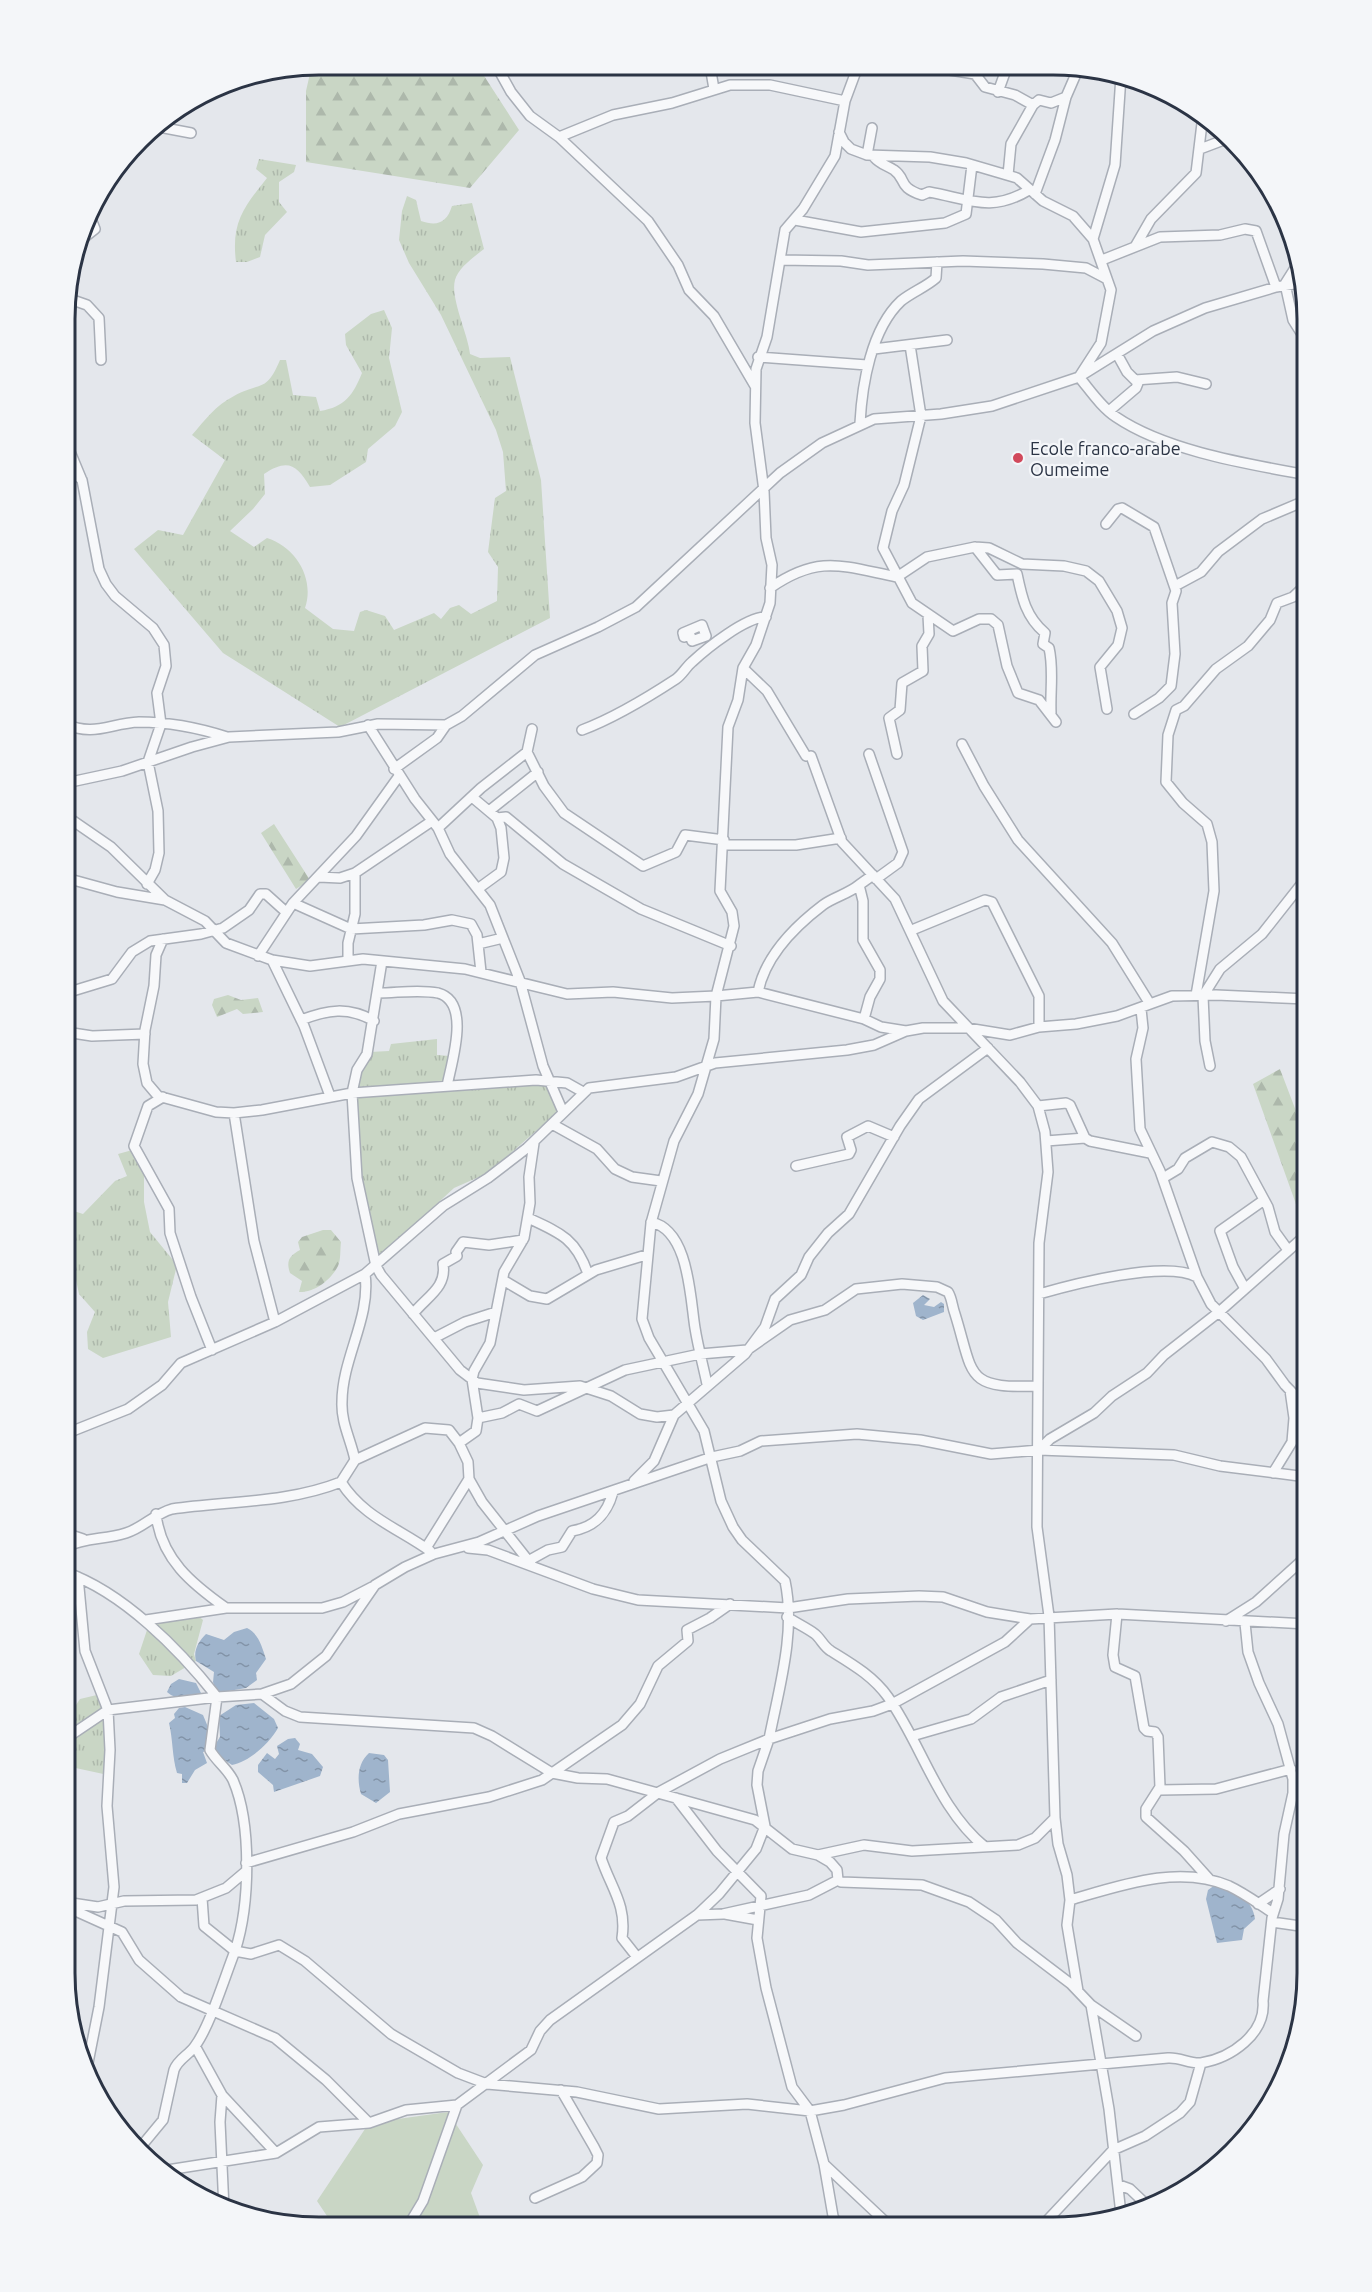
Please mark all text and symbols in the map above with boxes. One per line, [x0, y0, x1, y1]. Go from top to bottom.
place label: Ecole franco-arabe Oumeime [1030, 438, 1181, 479]
marker: Ecole franco-arabe Oumeime [1011, 451, 1025, 465]

